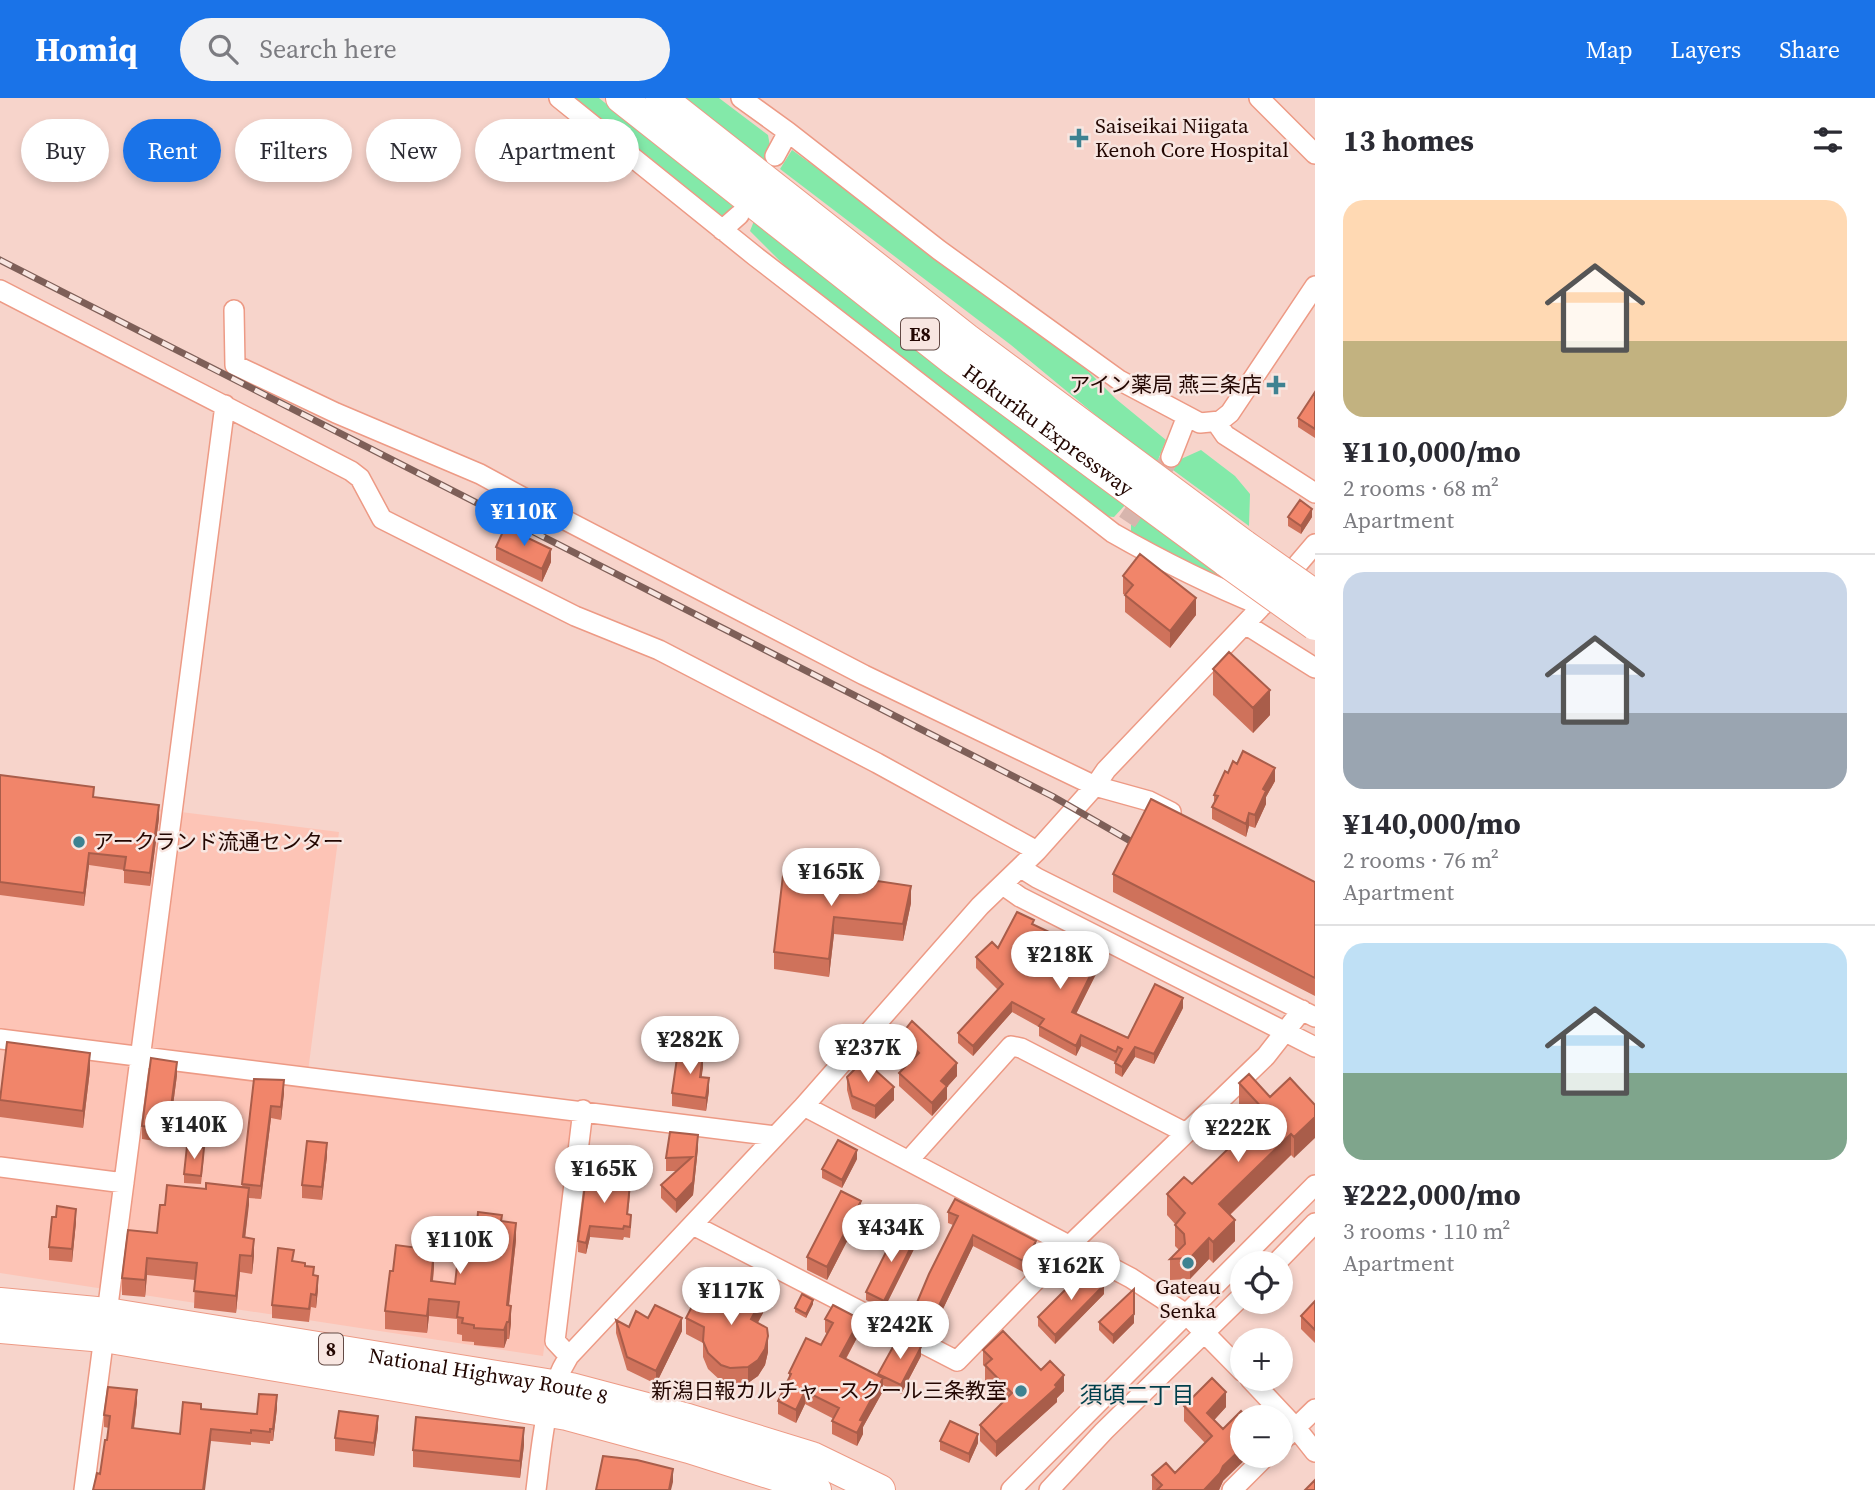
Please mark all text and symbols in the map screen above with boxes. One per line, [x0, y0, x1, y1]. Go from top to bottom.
search box [180, 18, 670, 81]
text: Homiq [35, 27, 138, 72]
icon: search [204, 30, 242, 68]
text: Search here [260, 31, 397, 67]
text: Map [1586, 33, 1633, 66]
text: Layers [1671, 33, 1741, 66]
text: Share [1779, 33, 1840, 66]
place label: Saiseikai Niigata Kenoh Core Hospital [1095, 111, 1289, 164]
chip: Buy [21, 119, 109, 182]
chip: Rent [123, 119, 221, 182]
chip: Filters [235, 119, 352, 182]
chip: New [366, 119, 461, 182]
chip: Apartment [475, 119, 639, 182]
text: 13 homes [1343, 120, 1474, 161]
icon: filters [1809, 121, 1847, 159]
marker: Saiseikai Niigata Kenoh Core Hospital [1069, 128, 1089, 148]
icon: home [1532, 245, 1658, 371]
road number: E8 [901, 318, 939, 350]
street label: Hokuriku Expressway [957, 357, 1140, 502]
place label: アイン薬局 燕三条店 [1069, 370, 1262, 399]
marker: アイン薬局 燕三条店 [1268, 377, 1284, 393]
text: ¥110,000/mo [1343, 431, 1521, 472]
text: 2 rooms · 68 m² [1343, 472, 1499, 504]
pin: ¥110K [475, 489, 573, 548]
text: ¥110K [491, 495, 557, 527]
text: Apartment [1343, 504, 1454, 536]
icon: home [1532, 617, 1658, 743]
text: ¥140,000/mo [1343, 803, 1521, 844]
place label: アークランド流通センター [93, 827, 344, 856]
marker: アークランド流通センター [71, 834, 87, 850]
text: 2 rooms · 76 m² [1343, 844, 1499, 876]
pin: ¥165K [782, 848, 880, 908]
text: ¥165K [798, 855, 864, 887]
text: Apartment [1343, 876, 1454, 908]
pin: ¥218K [1011, 932, 1109, 991]
text: ¥218K [1027, 938, 1093, 970]
icon: home [1532, 988, 1658, 1114]
pin: ¥282K [641, 1016, 739, 1076]
text: ¥282K [657, 1023, 723, 1055]
pin: ¥237K [819, 1024, 917, 1084]
text: ¥237K [835, 1031, 901, 1063]
pin: ¥140K [145, 1102, 243, 1161]
pin: ¥222K [1189, 1104, 1287, 1164]
text: ¥140K [161, 1108, 227, 1140]
text: ¥222K [1205, 1111, 1271, 1143]
pin: ¥165K [555, 1146, 653, 1205]
text: ¥165K [571, 1152, 637, 1184]
text: ¥222,000/mo [1343, 1174, 1521, 1215]
pin: ¥434K [842, 1204, 940, 1264]
text: ¥434K [858, 1211, 924, 1243]
text: 3 rooms · 110 m² [1343, 1215, 1510, 1247]
pin: ¥110K [411, 1216, 509, 1276]
text: ¥110K [427, 1223, 493, 1255]
pin: ¥162K [1022, 1242, 1120, 1302]
text: Apartment [1343, 1247, 1454, 1279]
text: ¥162K [1038, 1249, 1104, 1281]
map controls [1230, 1251, 1293, 1468]
button: locate [1230, 1251, 1293, 1314]
marker: Gateau Senka [1180, 1255, 1196, 1271]
pin: ¥117K [682, 1268, 780, 1327]
place label: Gateau Senka [1155, 1272, 1221, 1325]
text: ¥117K [698, 1274, 764, 1306]
pin: ¥242K [851, 1302, 949, 1361]
text: ¥242K [867, 1308, 933, 1340]
button: + [1230, 1328, 1293, 1391]
road number: 8 [319, 1334, 343, 1364]
street label: National Highway Route 8 [367, 1341, 611, 1411]
place label: 新潟日報カルチャースクール三条教室 [651, 1376, 1007, 1405]
district label: 須頃二丁目 [1080, 1379, 1195, 1411]
marker: 新潟日報カルチャースクール三条教室 [1013, 1383, 1029, 1399]
button: − [1230, 1405, 1293, 1468]

